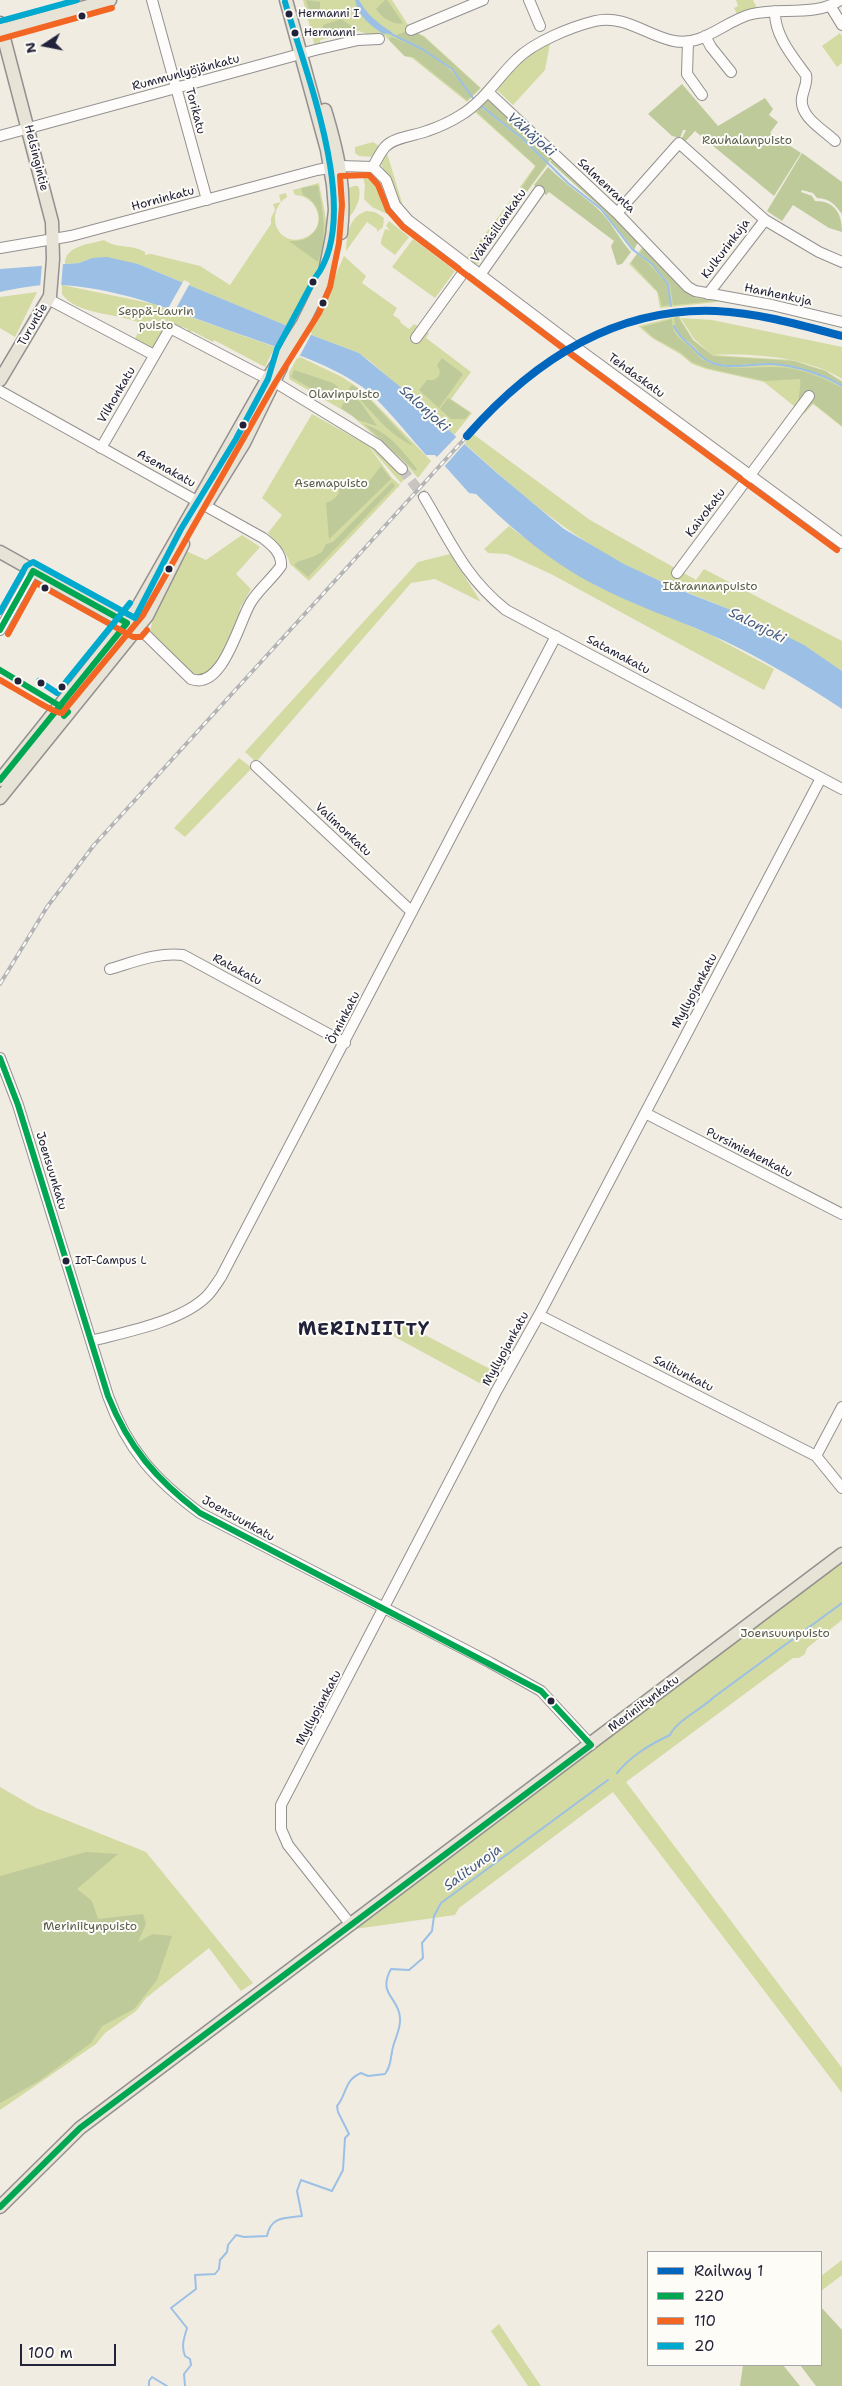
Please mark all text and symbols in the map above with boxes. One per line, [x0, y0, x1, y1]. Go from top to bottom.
place label: Hermanni I [298, 7, 359, 21]
marker: Hermanni I [284, 9, 294, 19]
unlabelled marker [77, 11, 87, 21]
north arrow [20, 20, 70, 70]
place label: Hermanni [304, 26, 356, 40]
marker: Hermanni [290, 28, 300, 38]
text: N [20, 41, 40, 55]
street label: Rummunlyöjänkatu [131, 52, 241, 94]
street label: Torikatu [182, 86, 208, 136]
water label: Vähäjoki [503, 109, 559, 161]
street label: Helsingintie [21, 123, 51, 193]
park label: Rauhalanpuisto [702, 134, 792, 148]
street label: Salmenranta [574, 156, 638, 216]
street label: Horninkatu [130, 184, 196, 214]
street label: Vähäsillankatu [468, 186, 530, 266]
street label: Kulkurinkuja [699, 216, 753, 282]
unlabelled marker [308, 277, 318, 287]
street label: Hanhenkuja [743, 281, 813, 309]
unlabelled marker [318, 298, 328, 308]
street label: Turuntie [15, 301, 51, 349]
park label: Seppä-Laurin puisto [118, 305, 194, 333]
street label: Tehdaskatu [605, 351, 667, 401]
street label: Vilhonkatu [95, 364, 139, 426]
water label: Salonjoki [396, 382, 452, 436]
park label: Olavinpuisto [309, 388, 379, 402]
unlabelled marker [238, 420, 248, 430]
street label: Asemakatu [134, 447, 198, 491]
park label: Asemapuisto [294, 477, 368, 491]
street label: Kaivokatu [683, 486, 729, 540]
unlabelled marker [164, 564, 174, 574]
park label: Itärannanpuisto [662, 580, 758, 594]
unlabelled marker [40, 583, 50, 593]
water label: Salonjoki [726, 605, 788, 647]
street label: Satamakatu [584, 632, 652, 678]
unlabelled marker [13, 676, 23, 686]
unlabelled marker [36, 678, 46, 688]
unlabelled marker [57, 682, 67, 692]
street label: Valimonkatu [312, 800, 374, 860]
street label: Ratakatu [210, 951, 264, 989]
street label: Myllyojankatu [669, 951, 721, 1031]
street label: Örninkatu [325, 989, 363, 1047]
street label: Pursimiehenkatu [703, 1125, 795, 1181]
street label: Joensuunkatu [32, 1130, 70, 1212]
place label: IoT-Campus L [75, 1254, 147, 1268]
marker: IoT-Campus L [61, 1256, 71, 1266]
street label: Myllyojankatu [480, 1309, 532, 1389]
district label: MERINIITTY [297, 1319, 431, 1341]
street label: Salitunkatu [650, 1353, 716, 1395]
street label: Joensuunkatu [199, 1493, 277, 1545]
park label: Joensuunpuisto [740, 1627, 830, 1641]
street label: Myllyojankatu [293, 1668, 345, 1748]
street label: Meriniitynkatu [606, 1673, 682, 1735]
unlabelled marker [546, 1696, 556, 1706]
water label: Salitunoja [441, 1841, 505, 1895]
park label: Meriniitynpuisto [43, 1920, 137, 1934]
legend [647, 2251, 822, 2366]
text: Railway 1 [694, 2261, 764, 2281]
text: 220 [694, 2286, 724, 2306]
text: 110 [694, 2311, 716, 2331]
scale bar [22, 2334, 119, 2366]
text: 20 [694, 2336, 715, 2356]
text: 100 m [28, 2343, 73, 2363]

